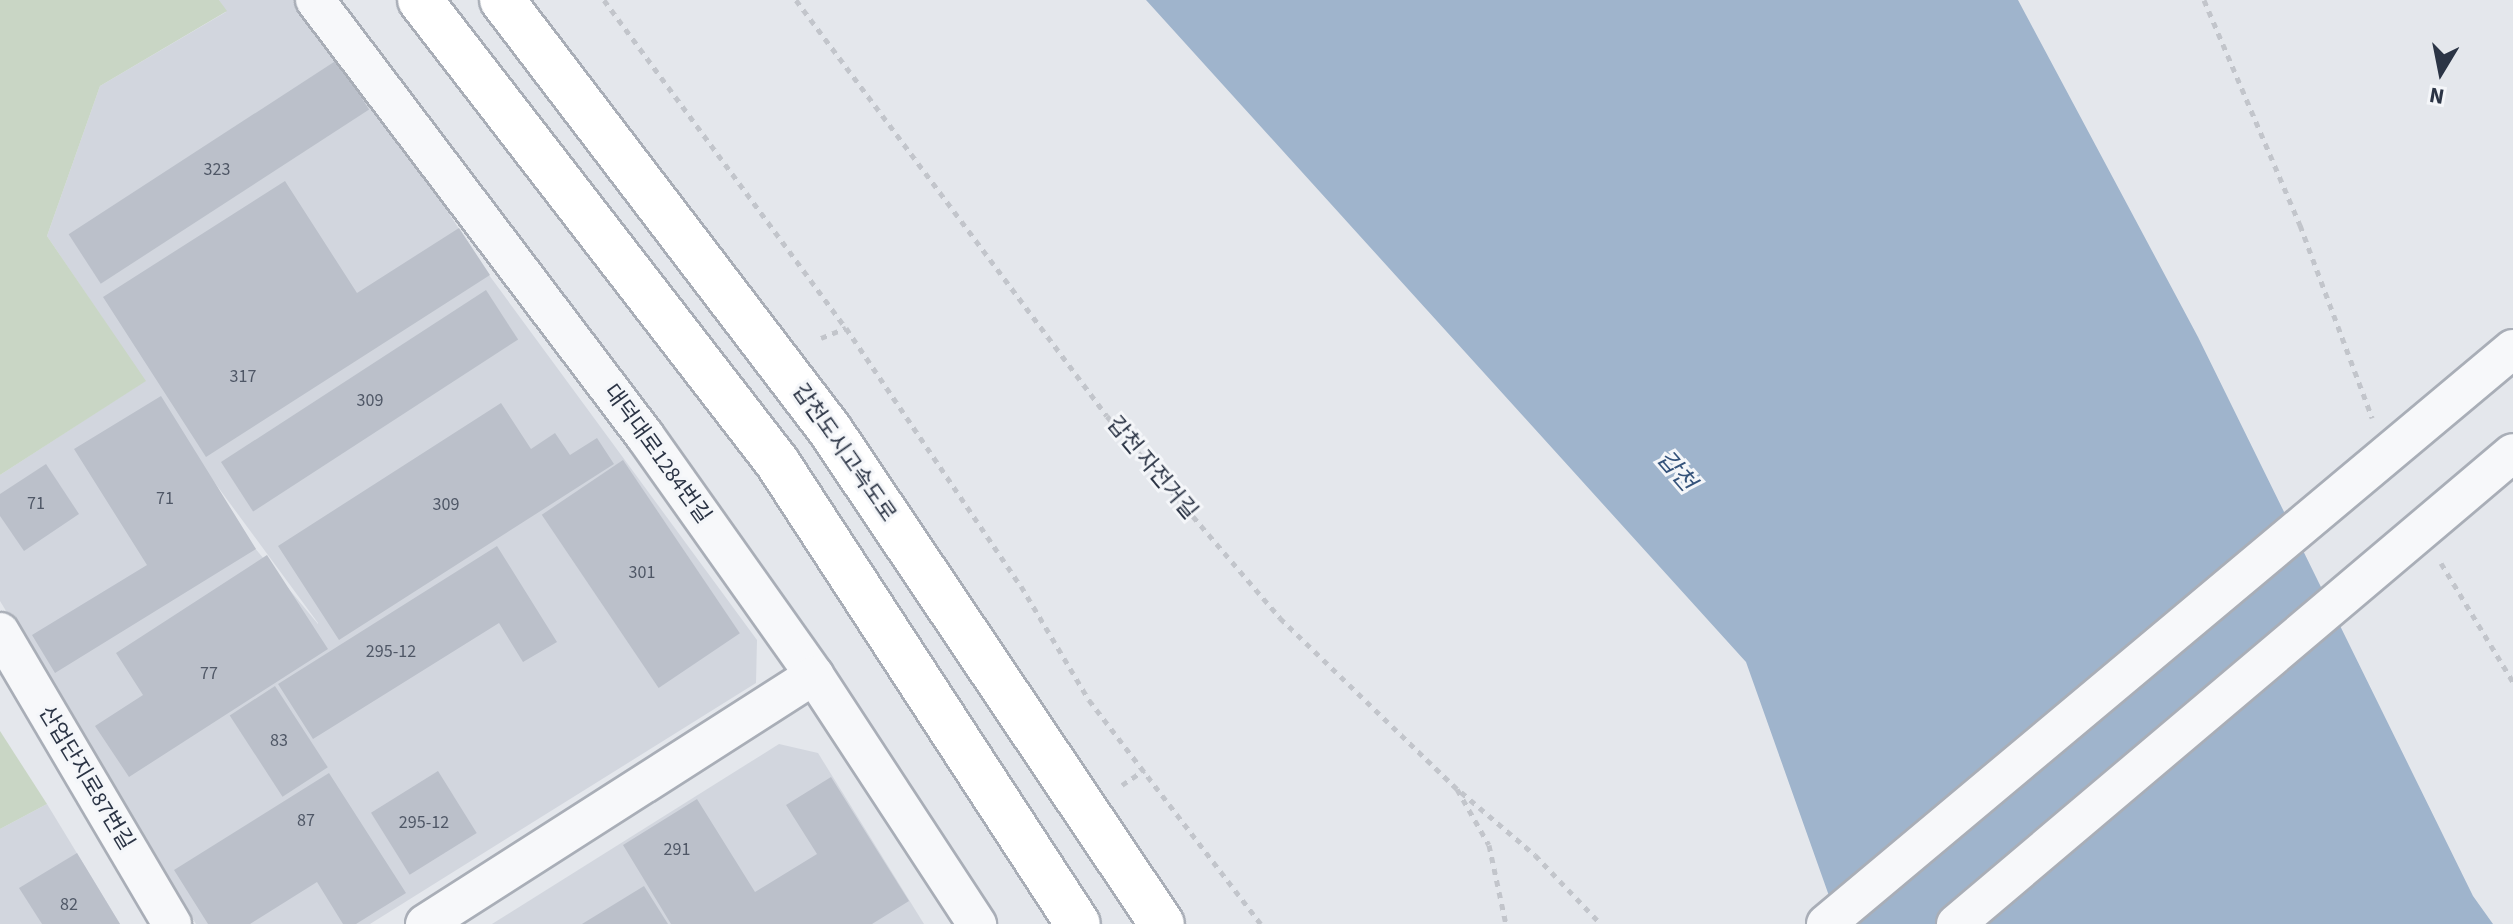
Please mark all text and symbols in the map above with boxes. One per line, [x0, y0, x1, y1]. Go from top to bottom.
north arrow [2401, 32, 2481, 112]
text: N [2427, 79, 2447, 113]
house number: 323 [204, 159, 230, 181]
house number: 317 [230, 366, 256, 388]
street label: 대덕대로1284번길 [598, 379, 716, 529]
street label: 갑천도시고속도로 [787, 379, 901, 527]
house number: 309 [357, 390, 383, 412]
street label: 갑천 자전거길 [1101, 411, 1203, 525]
water label: 갑천 [1651, 445, 1701, 497]
house number: 71 [156, 488, 174, 510]
house number: 71 [27, 493, 45, 515]
house number: 309 [433, 494, 459, 516]
house number: 301 [629, 562, 655, 584]
house number: 295-12 [366, 641, 416, 663]
house number: 77 [200, 663, 218, 685]
street label: 산업단지로87번길 [33, 701, 139, 855]
house number: 83 [270, 730, 288, 752]
house number: 87 [297, 810, 315, 832]
house number: 295-12 [399, 812, 449, 834]
house number: 291 [664, 839, 690, 861]
house number: 82 [60, 894, 78, 916]

